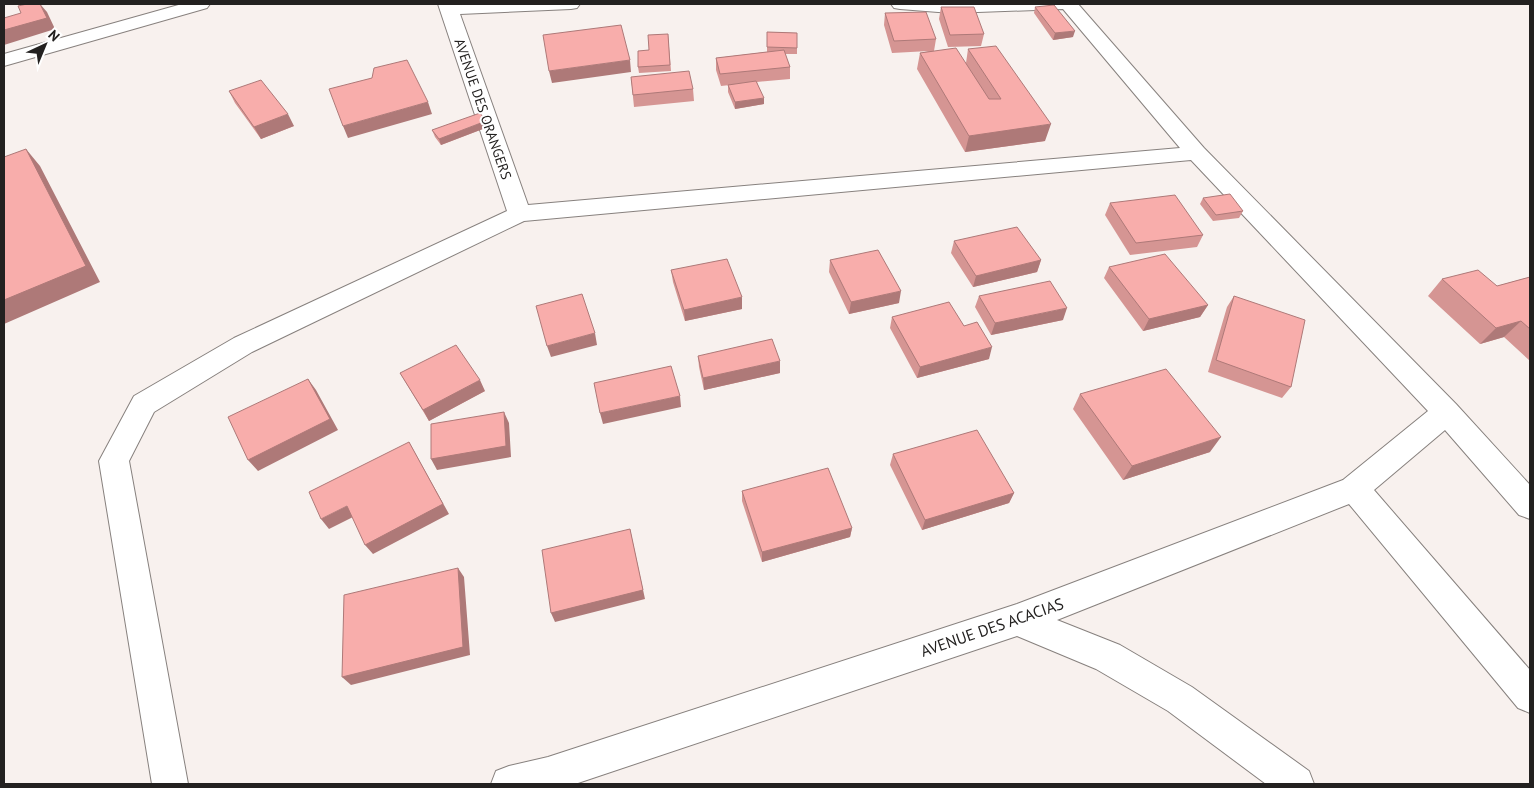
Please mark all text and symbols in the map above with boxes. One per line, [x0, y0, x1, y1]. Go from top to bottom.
north arrow [20, 20, 70, 70]
text: N [44, 26, 64, 45]
street label: AVENUE DES ORANGERS [450, 36, 516, 182]
street label: AVENUE DES ACACIAS [918, 593, 1066, 661]

